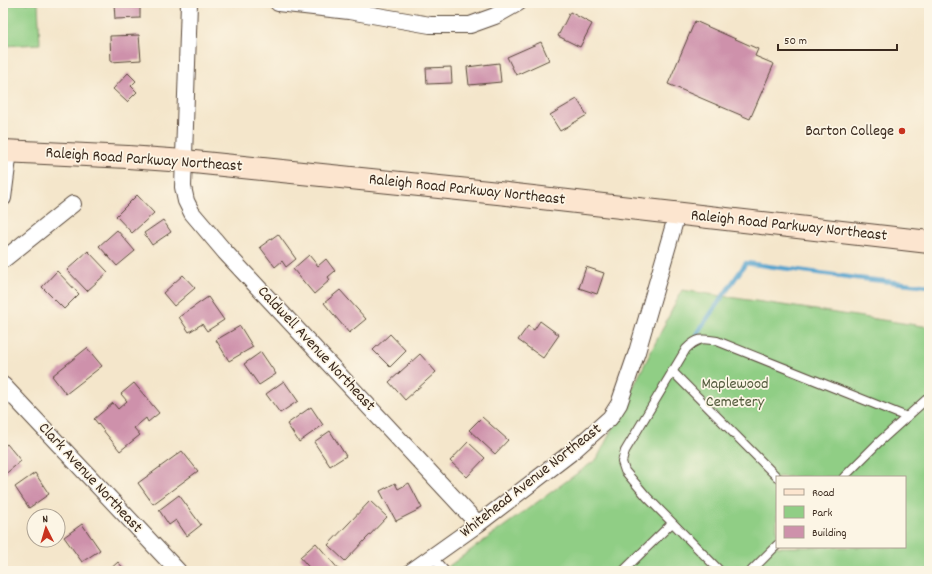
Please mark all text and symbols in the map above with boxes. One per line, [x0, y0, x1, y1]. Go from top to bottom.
scale bar [778, 26, 897, 52]
text: 50 m [784, 33, 807, 50]
place label: Barton College [805, 120, 894, 143]
marker: Barton College [897, 126, 907, 136]
street label: Raleigh Road Parkway Northeast [45, 142, 243, 178]
street label: Raleigh Road Parkway Northeast [368, 168, 566, 212]
street label: Raleigh Road Parkway Northeast [690, 204, 888, 248]
street label: Caldwell Avenue Northeast [252, 281, 380, 417]
park label: Maplewood Cemetery [701, 373, 769, 414]
street label: Whitehead Avenue Northeast [455, 418, 607, 544]
street label: Clark Avenue Northeast [34, 419, 146, 537]
legend [776, 476, 906, 548]
text: Road [812, 485, 834, 502]
text: Park [812, 505, 833, 522]
north arrow [26, 508, 66, 548]
text: Building [812, 525, 847, 542]

